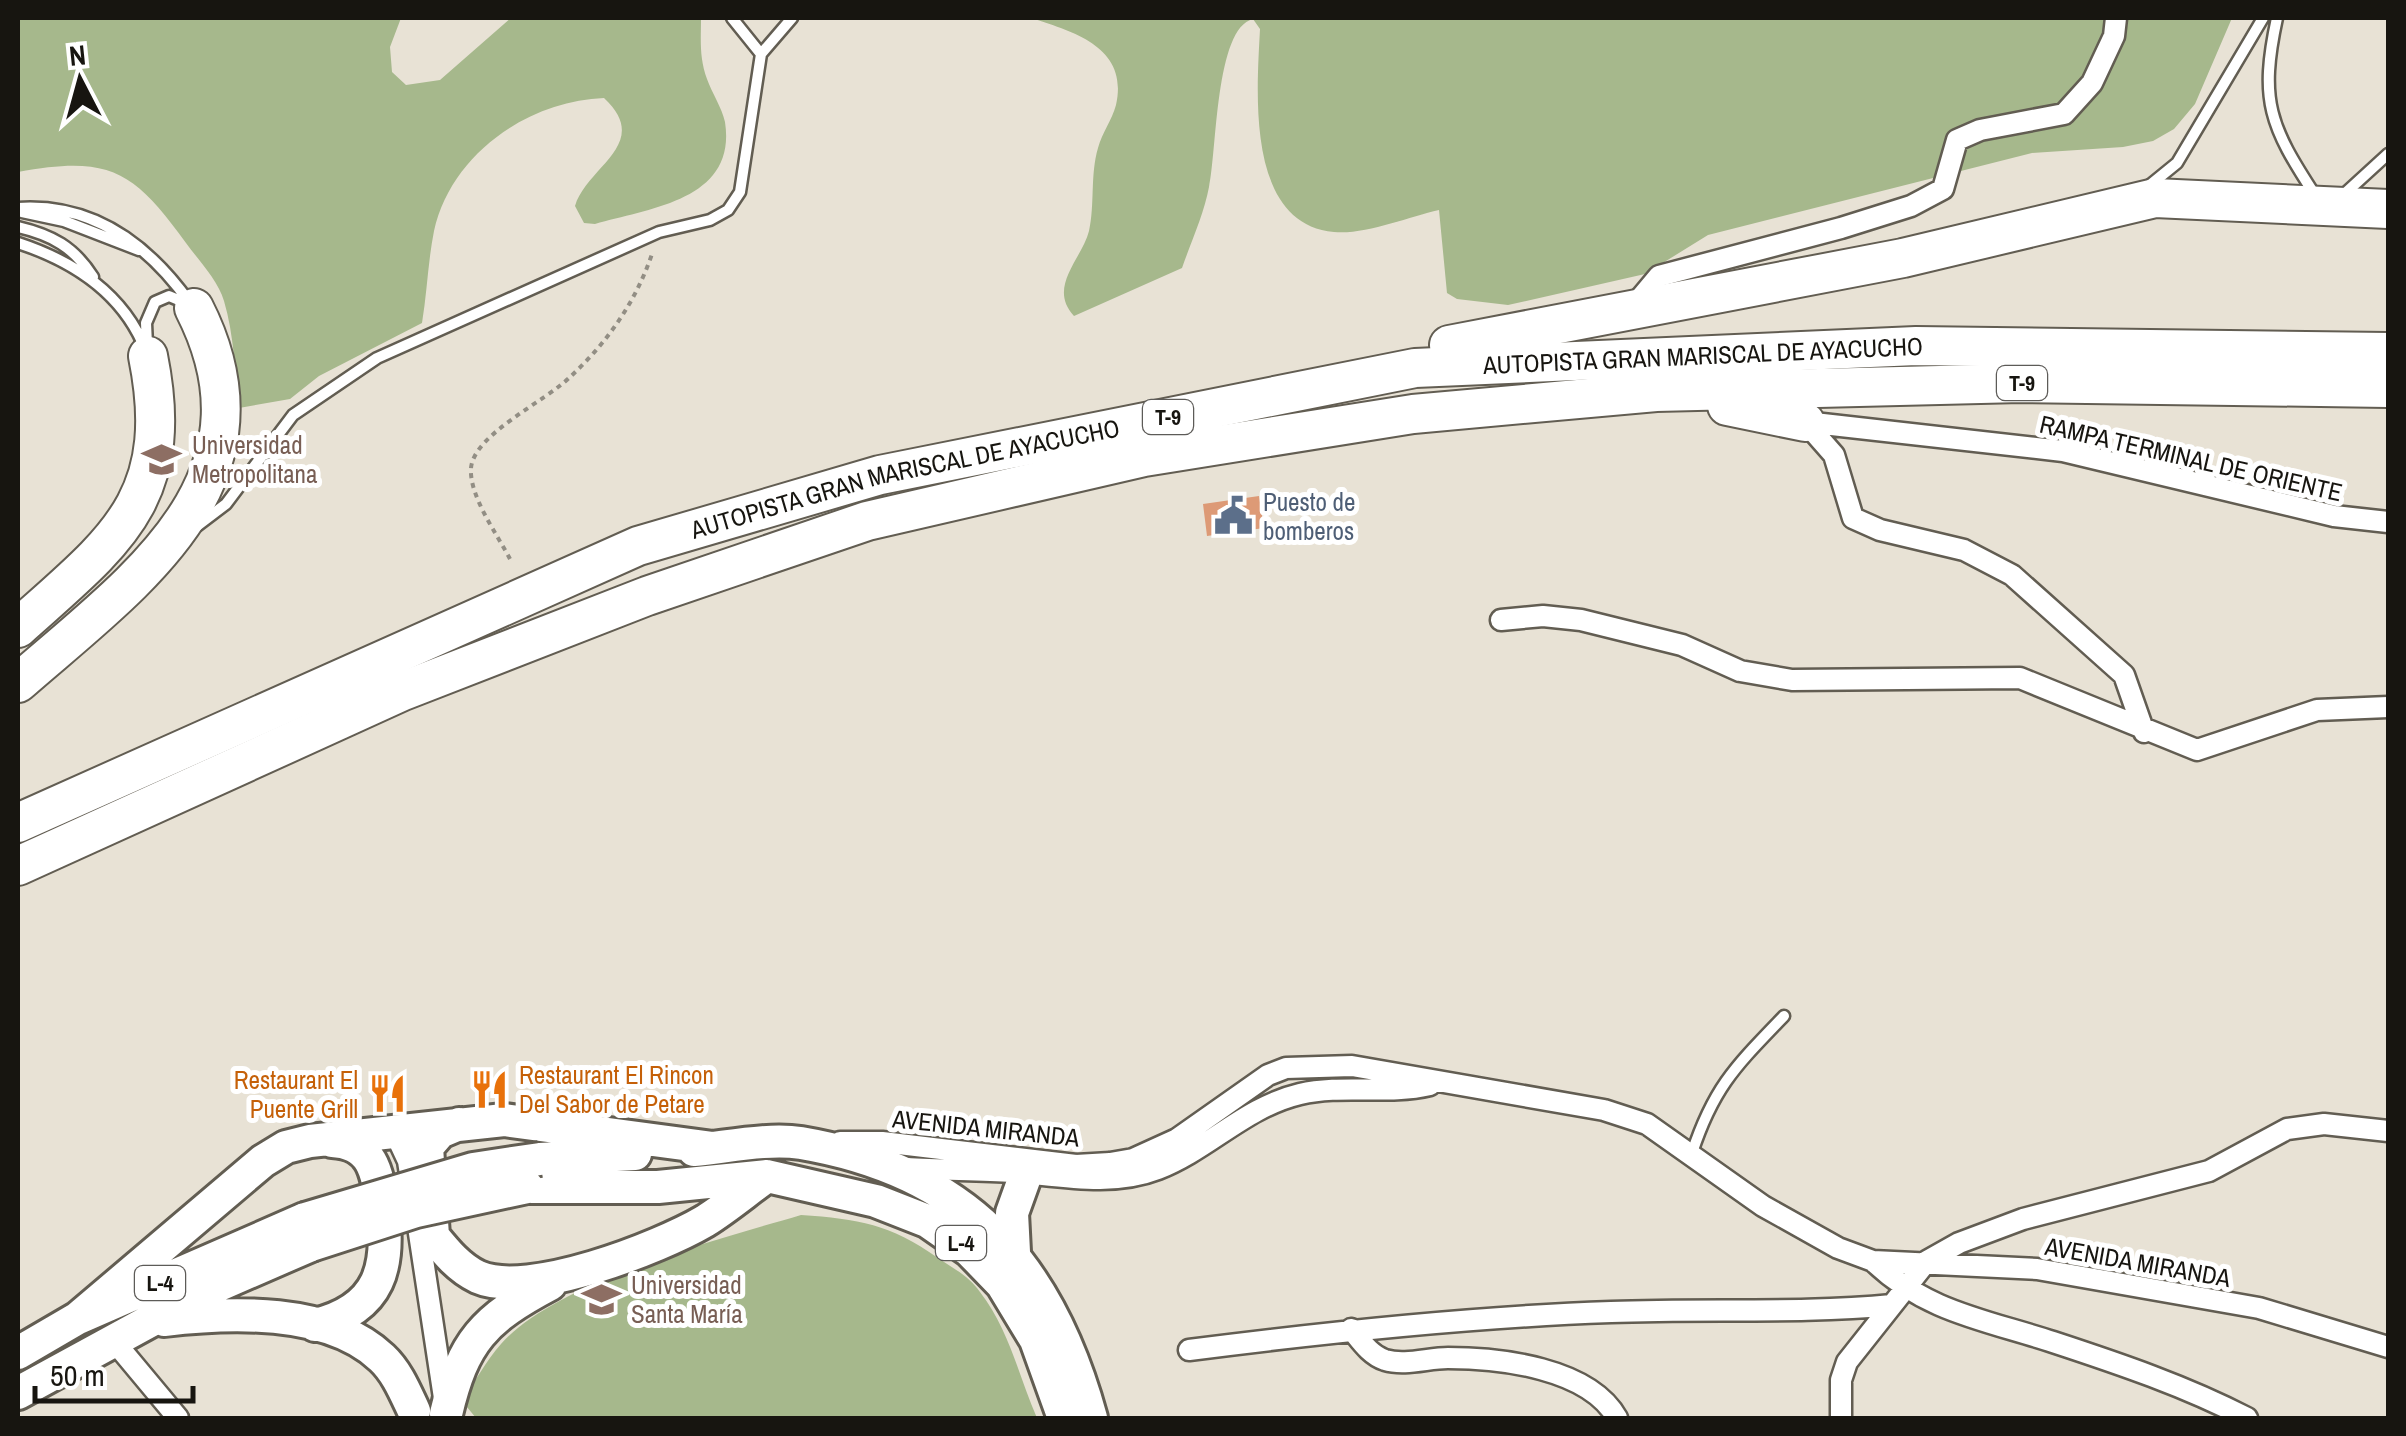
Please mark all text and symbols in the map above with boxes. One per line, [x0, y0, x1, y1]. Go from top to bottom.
north arrow [30, 30, 130, 130]
text: N [67, 35, 88, 75]
street label: AUTOPISTA GRAN MARISCAL DE AYACUCHO [1481, 329, 1923, 382]
road number: T-9 [1997, 366, 2047, 400]
road number: T-9 [1143, 400, 1193, 434]
street label: RAMPA TERMINAL DE ORIENTE [2036, 407, 2346, 509]
street label: AUTOPISTA GRAN MARISCAL DE AYACUCHO [686, 411, 1122, 547]
place label: Universidad Metropolitana [192, 428, 318, 491]
school or university icon: Universidad Metropolitana [141, 438, 183, 480]
place label: Puesto de bomberos [1263, 485, 1355, 548]
public building icon: Puesto de bomberos [1212, 495, 1254, 537]
place label: Restaurant El Rincon Del Sabor de Petare [519, 1058, 714, 1121]
place label: Restaurant El Puente Grill [234, 1063, 358, 1126]
restaurant icon: Restaurant El Rincon Del Sabor de Petare [468, 1068, 510, 1110]
restaurant icon: Restaurant El Puente Grill [367, 1073, 409, 1115]
street label: AVENIDA MIRANDA [890, 1101, 1081, 1155]
road number: L-4 [936, 1226, 986, 1260]
street label: AVENIDA MIRANDA [2042, 1229, 2234, 1295]
road number: L-4 [135, 1266, 185, 1300]
place label: Universidad Santa María [631, 1268, 743, 1331]
school or university icon: Universidad Santa María [580, 1278, 622, 1320]
scale bar [35, 1341, 192, 1403]
text: 50 m [50, 1355, 105, 1395]

